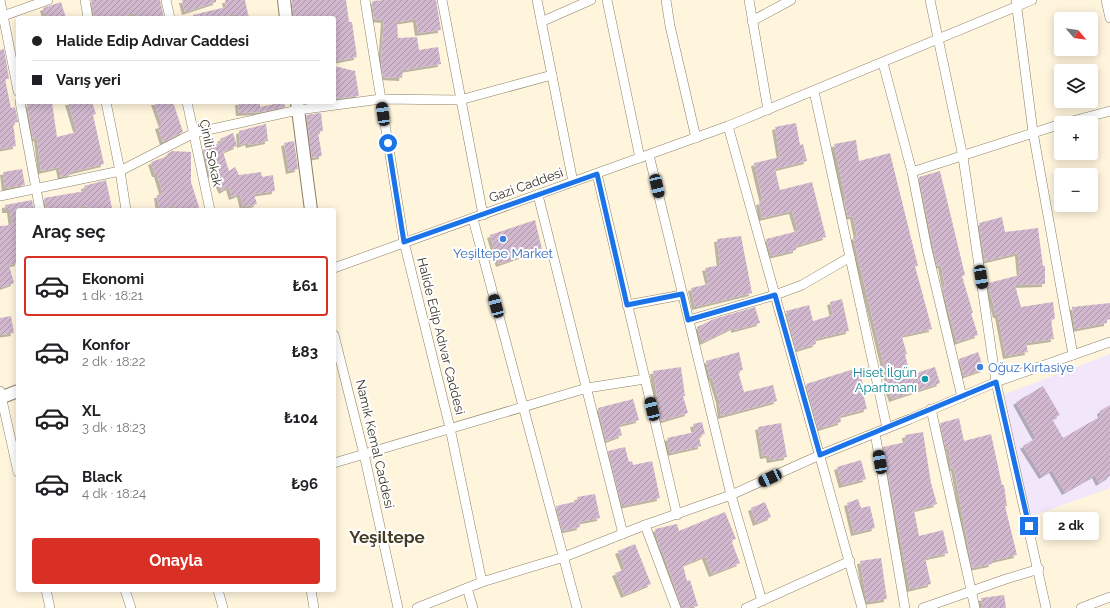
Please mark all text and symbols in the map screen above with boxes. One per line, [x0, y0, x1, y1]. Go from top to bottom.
north arrow [1054, 12, 1098, 56]
map controls [1054, 12, 1098, 212]
text: Halide Edip Adıvar Caddesi [56, 32, 249, 50]
button: layers [1054, 64, 1098, 108]
text: Varış yeri [56, 71, 121, 89]
car [375, 101, 391, 127]
button: + [1054, 116, 1098, 160]
street label: Çinili Sokak [197, 118, 225, 188]
route start [379, 134, 397, 152]
street label: Gazi Caddesi [487, 165, 565, 205]
button: − [1054, 168, 1098, 212]
car [648, 173, 666, 199]
text: Araç seç [32, 221, 106, 242]
marker: Yeşiltepe Market [498, 234, 508, 244]
place label: Yeşiltepe Market [453, 246, 554, 261]
street label: Halide Edip Adıvar Caddesi [414, 256, 468, 416]
car [973, 264, 989, 290]
icon: car [34, 268, 70, 304]
text: Ekonomi [82, 270, 144, 288]
text: ₺61 [293, 277, 318, 295]
text: 1 dk · 18:21 [82, 288, 143, 303]
car [487, 293, 505, 319]
icon: car [34, 334, 70, 370]
text: Konfor [82, 336, 130, 354]
text: ₺83 [292, 343, 318, 361]
text: 2 dk · 18:22 [82, 354, 145, 369]
place label: Oğuz Kırtasiye [988, 360, 1074, 375]
marker: Oğuz Kırtasiye [975, 362, 985, 372]
place label: Hiset İlgün Apartmanı [853, 364, 917, 395]
marker: Hiset İlgün Apartmanı [920, 374, 930, 384]
street label: Namık Kemal Caddesi [353, 378, 397, 510]
car [643, 396, 661, 422]
icon: car [34, 400, 70, 436]
text: XL [82, 402, 100, 420]
text: ₺104 [284, 409, 318, 427]
text: 3 dk · 18:23 [82, 420, 146, 435]
car [872, 449, 888, 475]
icon: car [34, 466, 70, 502]
car [757, 467, 783, 489]
text: Black [82, 468, 122, 486]
text: ₺96 [291, 475, 318, 493]
text: 4 dk · 18:24 [82, 486, 146, 501]
callout: 2 dk [1043, 512, 1099, 540]
route end [1020, 517, 1038, 535]
text: 2 dk [1058, 518, 1084, 533]
district label: Yeşiltepe [349, 527, 425, 547]
button: Onayla [32, 538, 320, 584]

